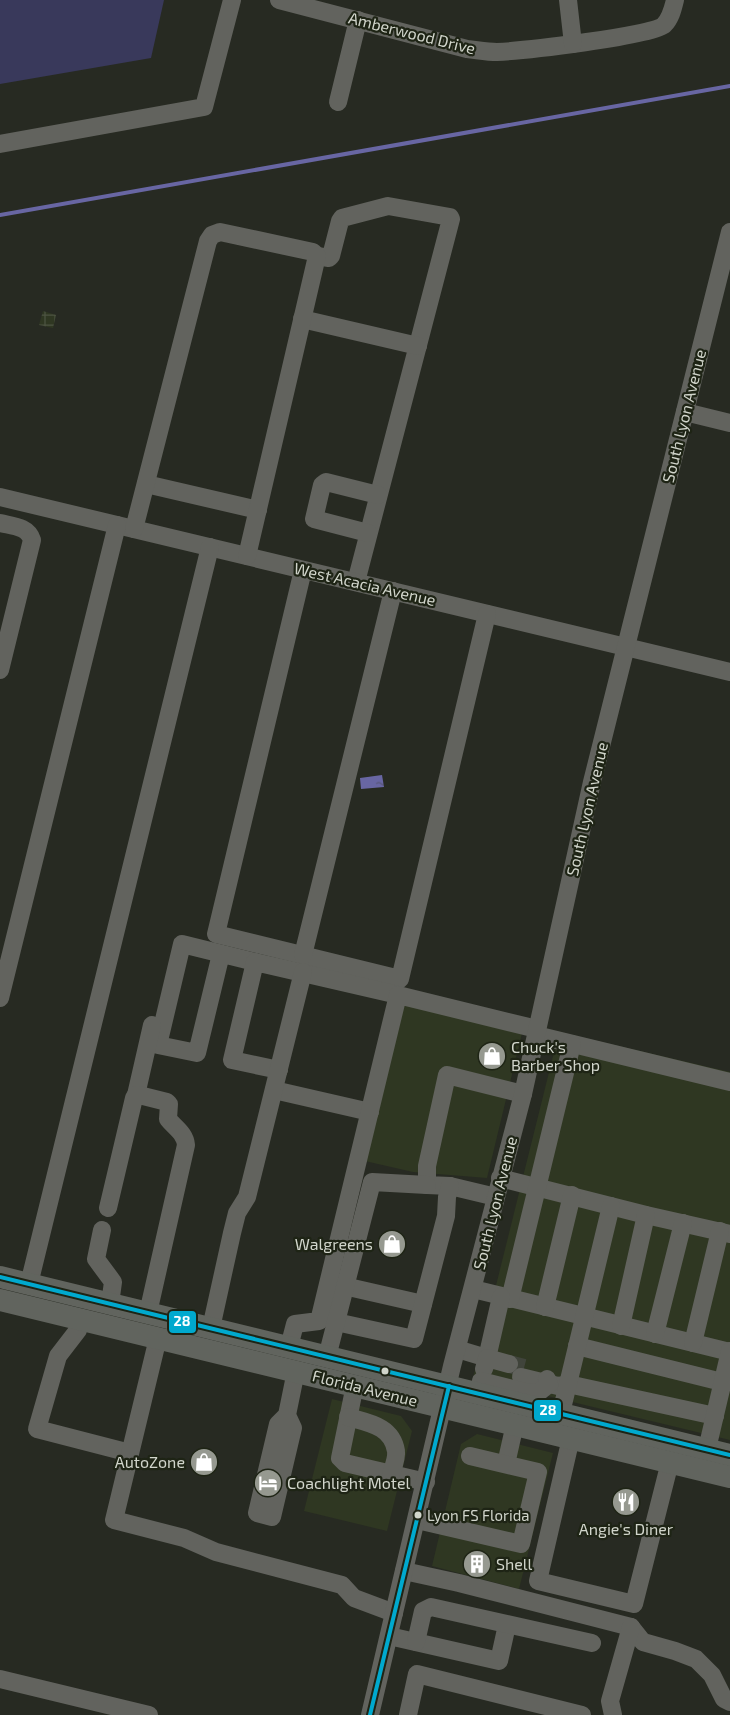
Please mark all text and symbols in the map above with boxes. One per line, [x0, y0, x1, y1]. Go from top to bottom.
street label: Amberwood Drive [347, 8, 478, 57]
street label: South Lyon Avenue [658, 347, 709, 485]
street label: West Acacia Avenue [292, 558, 438, 609]
street label: South Lyon Avenue [562, 740, 611, 878]
place label: Chuck's Barber Shop [511, 1037, 600, 1074]
shop icon: Chuck's Barber Shop [477, 1041, 507, 1071]
street label: South Lyon Avenue [469, 1134, 520, 1272]
shop icon: Walgreens [377, 1229, 407, 1259]
place label: Walgreens [295, 1234, 373, 1253]
line badge: 28 [168, 1310, 197, 1334]
text: 28 [174, 1312, 190, 1329]
street label: Florida Avenue [311, 1365, 420, 1410]
unlabelled marker [380, 1366, 390, 1376]
line badge: 28 [533, 1399, 562, 1422]
text: 28 [540, 1401, 556, 1418]
shop icon: AutoZone [189, 1447, 219, 1477]
place label: AutoZone [115, 1452, 185, 1471]
hotel icon: Coachlight Motel [253, 1468, 283, 1498]
place label: Coachlight Motel [287, 1473, 411, 1492]
restaurant icon: Angie's Diner [611, 1487, 641, 1517]
place label: Lyon FS Florida [427, 1506, 530, 1524]
marker: Lyon FS Florida [413, 1510, 423, 1520]
place label: Angie's Diner [579, 1519, 674, 1538]
building icon: Shell [462, 1549, 492, 1579]
place label: Shell [496, 1554, 533, 1573]

